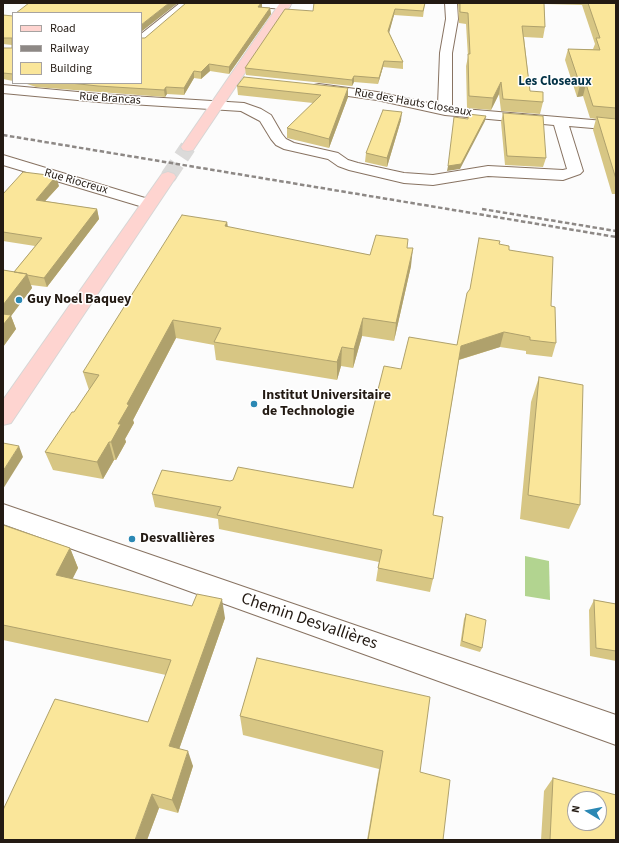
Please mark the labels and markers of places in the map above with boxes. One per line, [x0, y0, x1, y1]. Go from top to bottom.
place label: Guy Noel Baquey [27, 292, 131, 308]
marker: Guy Noel Baquey [14, 295, 24, 305]
place label: Institut Universitaire de Technologie [262, 388, 391, 420]
marker: Institut Universitaire de Technologie [249, 399, 259, 409]
place label: Desvallières [140, 531, 215, 547]
marker: Desvallières [127, 534, 137, 544]

